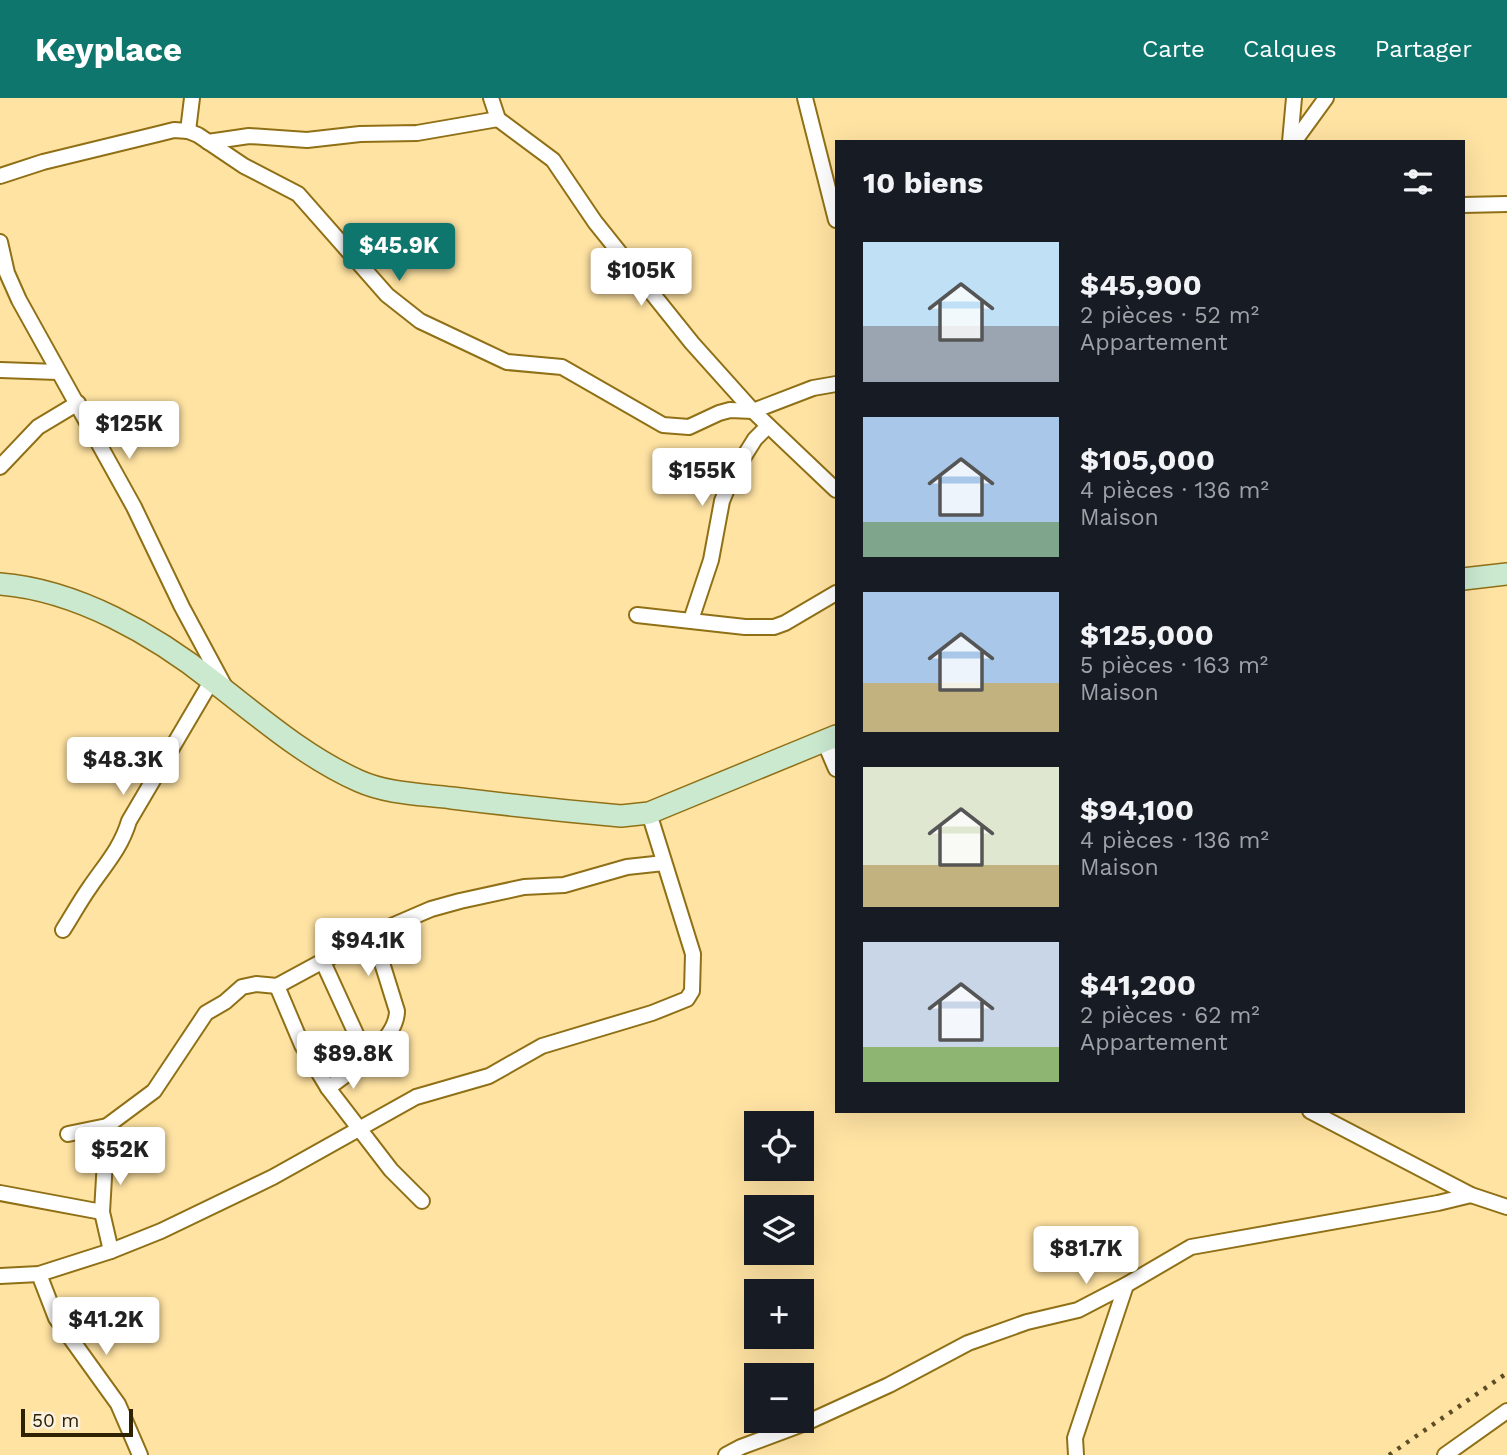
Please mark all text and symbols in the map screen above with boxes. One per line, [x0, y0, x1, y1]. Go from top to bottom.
text: Keyplace [35, 30, 182, 69]
text: Carte [1142, 35, 1205, 63]
text: Calques [1243, 35, 1337, 63]
text: Partager [1375, 35, 1472, 63]
icon: filters [1399, 163, 1437, 201]
text: 10 biens [863, 165, 983, 200]
pin: $45.9K [342, 223, 456, 283]
text: $45.9K [359, 232, 439, 259]
pin: $105K [592, 248, 690, 308]
text: $105K [607, 257, 675, 284]
text: $45,900 [1080, 267, 1202, 302]
icon: home [919, 270, 1003, 354]
text: 2 pièces · 52 m² [1080, 302, 1259, 329]
text: Appartement [1080, 329, 1228, 356]
pin: $125K [80, 402, 178, 461]
text: $125K [95, 410, 163, 437]
text: $105,000 [1080, 442, 1215, 477]
icon: home [919, 445, 1003, 529]
pin: $155K [653, 448, 751, 508]
text: $155K [668, 457, 736, 484]
text: 4 pièces · 136 m² [1080, 477, 1269, 504]
text: Maison [1080, 504, 1159, 531]
text: $125,000 [1080, 617, 1214, 652]
icon: home [919, 620, 1003, 704]
text: 5 pièces · 163 m² [1080, 652, 1268, 679]
text: Maison [1080, 679, 1159, 706]
pin: $48.3K [66, 738, 180, 797]
text: $48.3K [83, 746, 163, 773]
text: $94,100 [1080, 792, 1194, 827]
icon: home [919, 795, 1003, 879]
text: 4 pièces · 136 m² [1080, 827, 1269, 854]
text: Maison [1080, 854, 1159, 881]
pin: $94.1K [311, 918, 425, 978]
text: $94.1K [331, 927, 405, 954]
text: $41,200 [1080, 967, 1196, 1002]
icon: home [919, 970, 1003, 1054]
text: 2 pièces · 62 m² [1080, 1002, 1260, 1029]
text: Appartement [1080, 1029, 1228, 1056]
pin: $89.8K [296, 1032, 410, 1091]
text: $89.8K [313, 1040, 393, 1067]
map controls [744, 1111, 814, 1433]
button: locate [744, 1111, 814, 1181]
pin: $52K [79, 1128, 161, 1187]
text: $52K [91, 1136, 149, 1163]
button: layers [744, 1195, 814, 1265]
pin: $81.7K [1029, 1226, 1143, 1286]
text: $81.7K [1049, 1235, 1123, 1262]
button: + [744, 1279, 814, 1349]
pin: $41.2K [49, 1298, 163, 1357]
text: $41.2K [68, 1306, 144, 1333]
button: − [744, 1363, 814, 1433]
scale bar [21, 1406, 133, 1438]
text: 50 m [32, 1409, 79, 1432]

